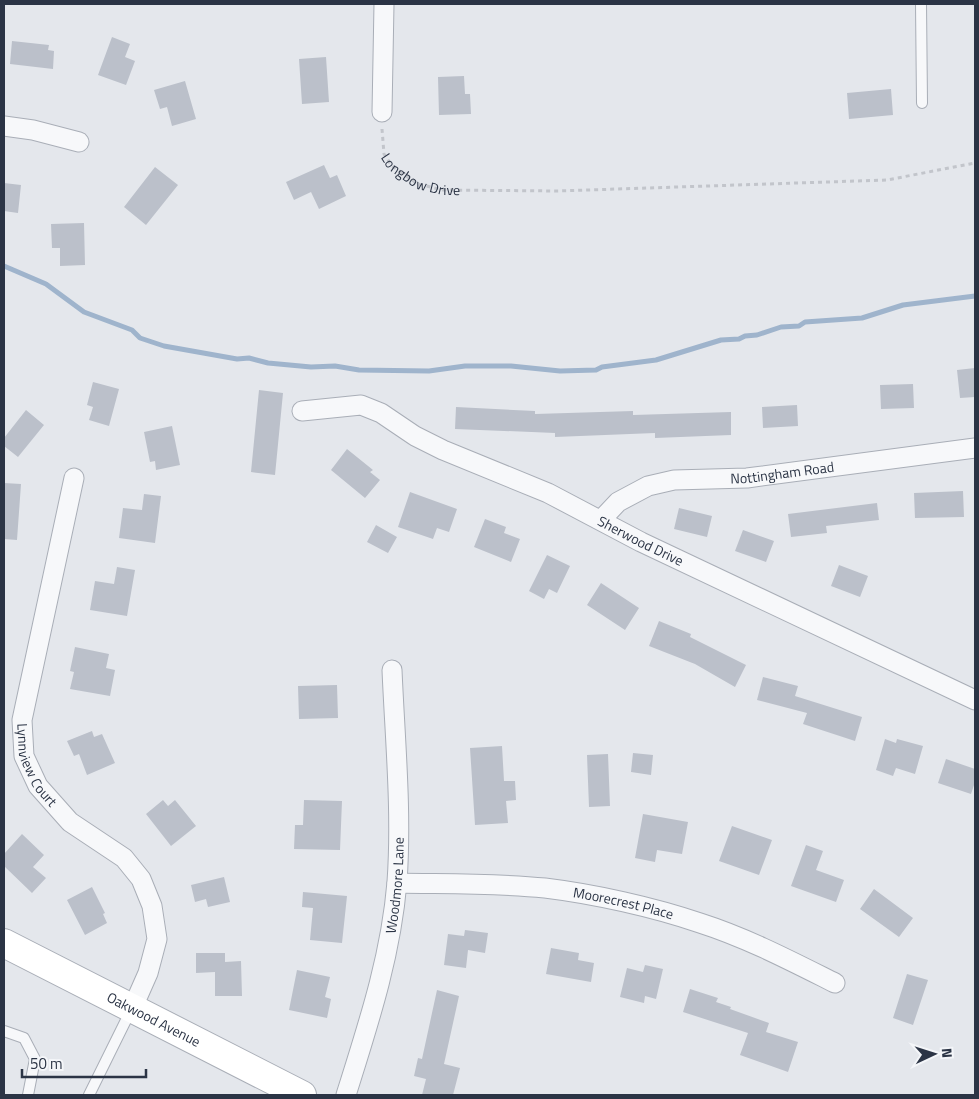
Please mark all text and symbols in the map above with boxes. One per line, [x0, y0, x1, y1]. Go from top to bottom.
street label: Longbow Drive [376, 149, 460, 200]
street label: Nottingham Road [730, 456, 835, 488]
street label: Sherwood Drive [594, 510, 687, 571]
street label: Lynnview Court [12, 723, 63, 811]
street label: Woodmore Lane [379, 837, 409, 935]
street label: Moorecrest Place [572, 881, 676, 924]
street label: Oakwood Avenue [103, 986, 204, 1052]
north arrow [909, 1029, 959, 1079]
scale bar [22, 1046, 146, 1078]
text: N [937, 1047, 958, 1059]
text: 50 m [30, 1052, 63, 1075]

